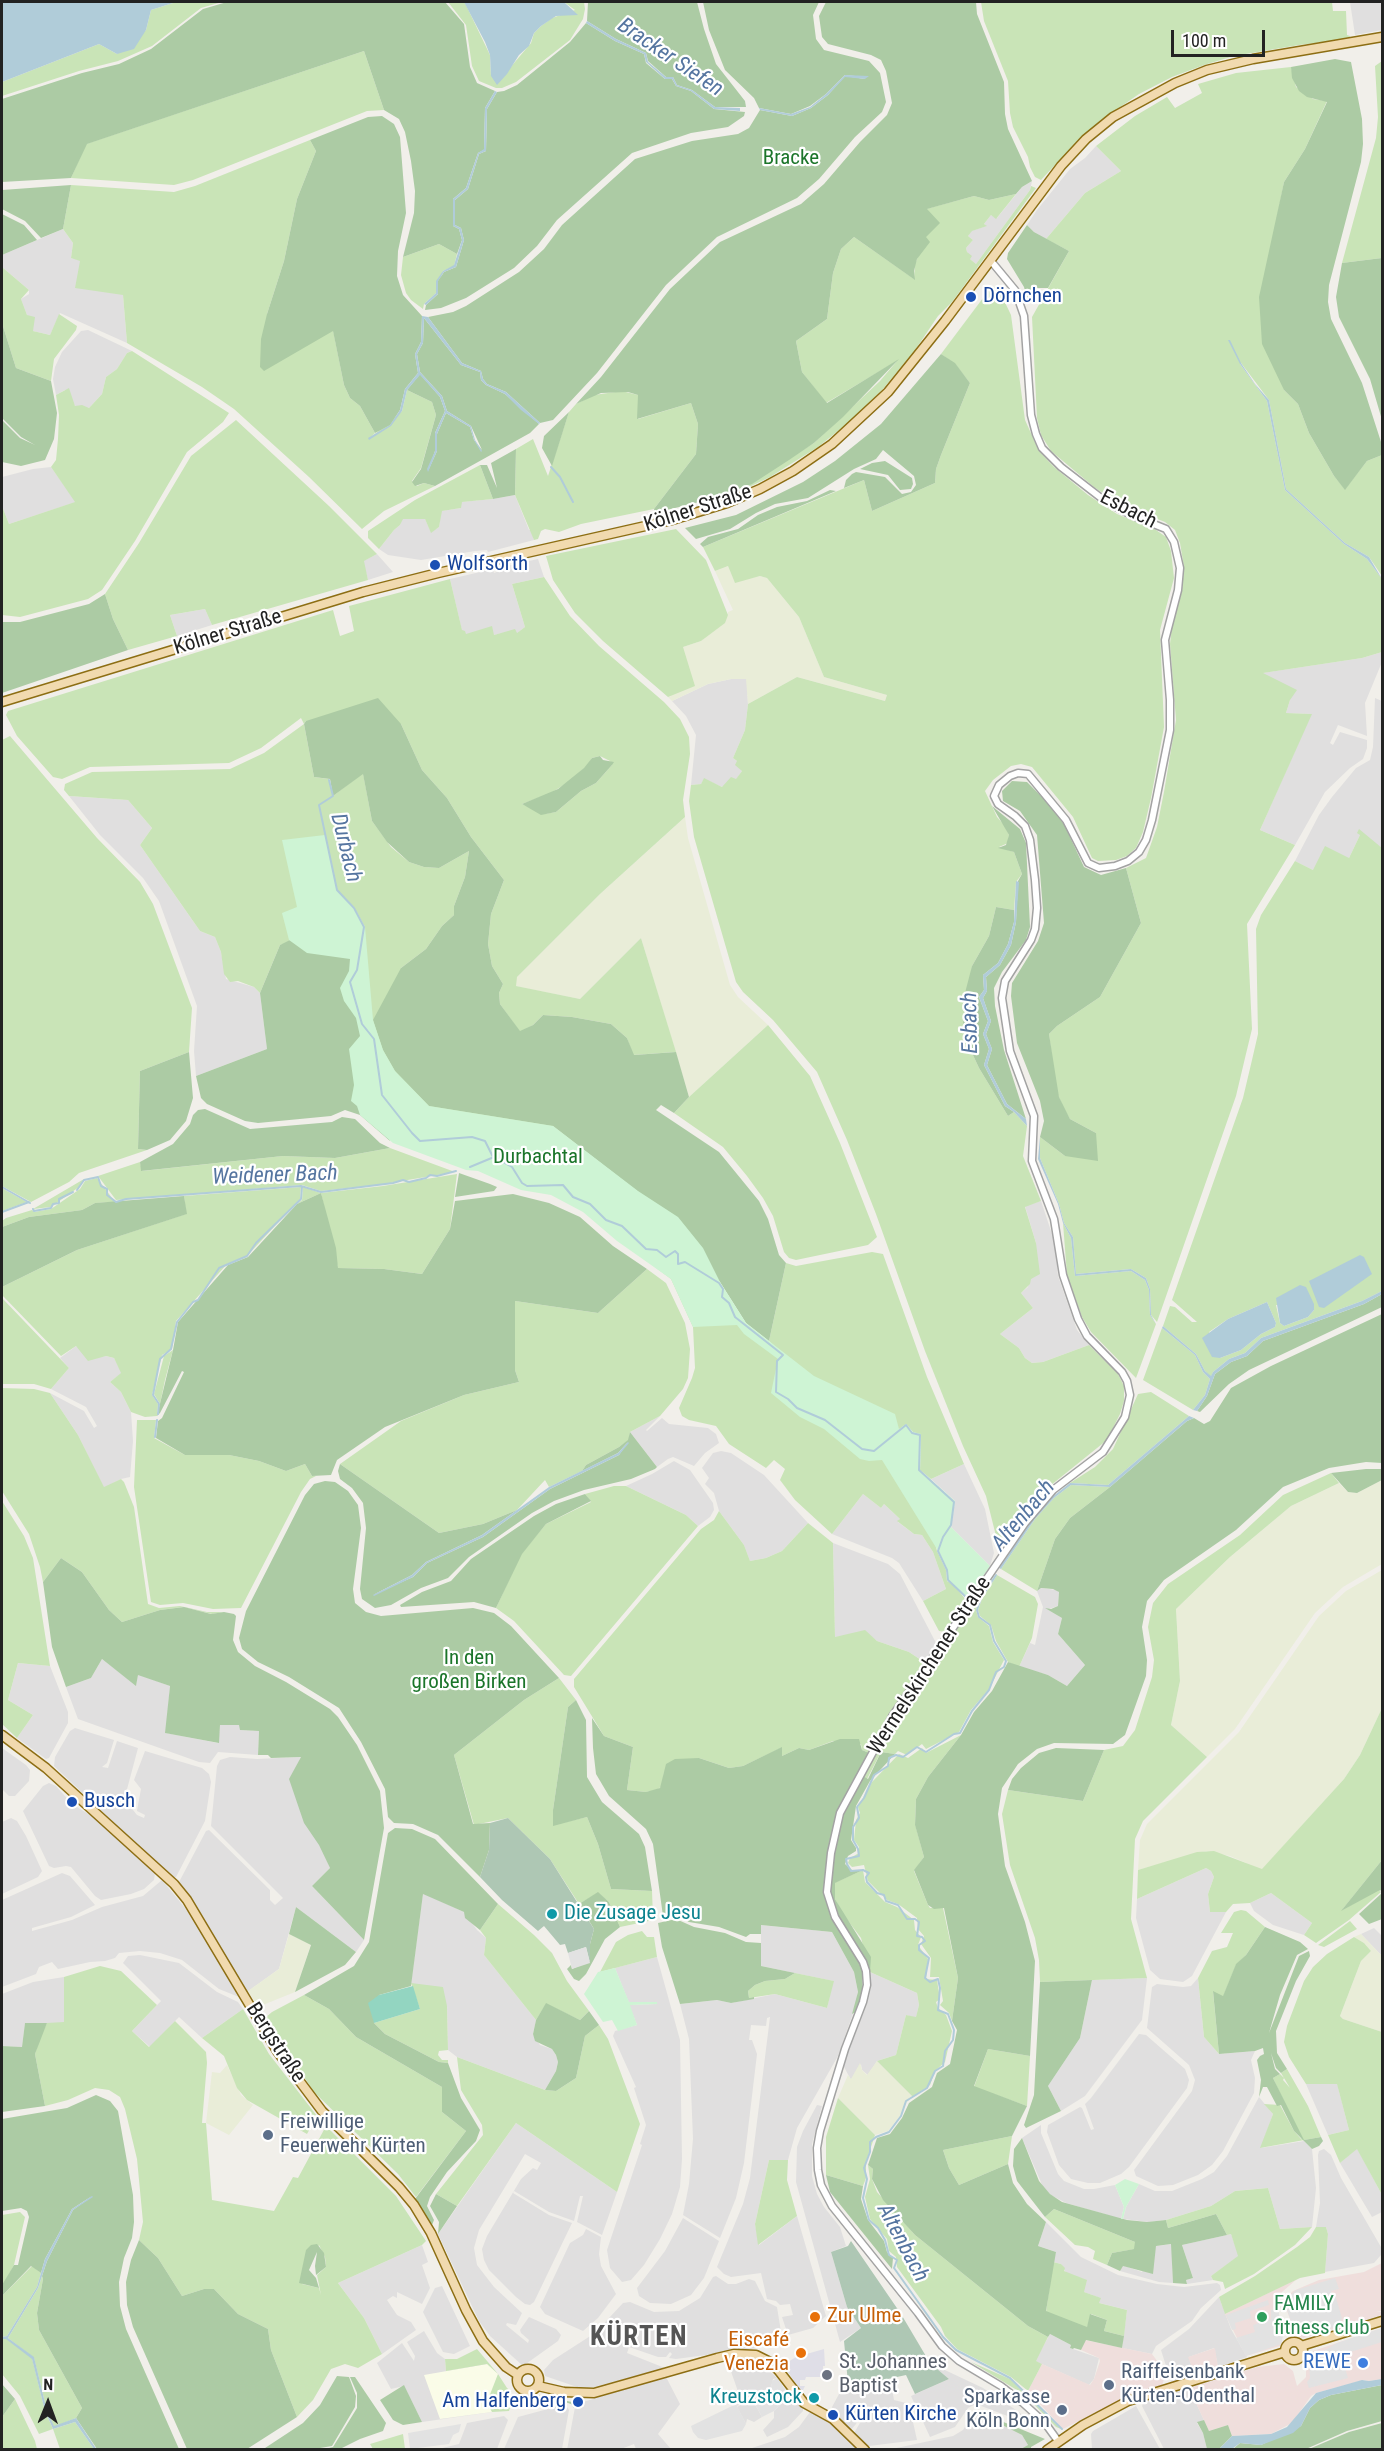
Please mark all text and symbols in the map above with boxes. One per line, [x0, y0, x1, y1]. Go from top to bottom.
water label: Bracker Siefen [612, 13, 728, 103]
scale bar [1174, 18, 1268, 56]
text: 100 m [1182, 30, 1226, 51]
park label: Bracke [763, 146, 819, 172]
place label: Dörnchen [983, 284, 1062, 310]
marker: Dörnchen [964, 290, 978, 304]
street label: Kölner Straße [641, 480, 755, 538]
street label: Esbach [1095, 485, 1161, 535]
place label: Wolfsorth [447, 552, 528, 578]
marker: Wolfsorth [428, 558, 442, 572]
street label: Kölner Straße [171, 605, 285, 661]
water label: Durbach [324, 811, 366, 885]
water label: Esbach [957, 992, 985, 1054]
park label: Durbachtal [493, 1145, 583, 1171]
water label: Weidener Bach [212, 1161, 338, 1191]
water label: Altenbach [987, 1475, 1061, 1557]
street label: Wermelskirchener Straße [863, 1572, 997, 1760]
park label: In den großen Birken [412, 1646, 526, 1696]
place label: Busch [84, 1789, 135, 1815]
marker: Busch [65, 1795, 79, 1809]
place label: Die Zusage Jesu [564, 1901, 701, 1927]
marker: Die Zusage Jesu [545, 1907, 559, 1921]
street label: Bergstraße [240, 1998, 310, 2088]
place label: Freiwillige Feuerwehr Kürten [280, 2110, 426, 2160]
marker: Freiwillige Feuerwehr Kürten [261, 2128, 275, 2142]
water label: Altenbach [870, 2199, 934, 2287]
place label: FAMILY fitness club [1274, 2292, 1370, 2342]
place label: Zur Ulme [827, 2304, 901, 2330]
marker: Zur Ulme [808, 2310, 822, 2324]
marker: FAMILY fitness club [1255, 2310, 1269, 2324]
district label: KÜRTEN [590, 2322, 688, 2354]
place label: Eiscafé Venezia [724, 2328, 789, 2378]
marker: Eiscafé Venezia [794, 2346, 808, 2360]
place label: St. Johannes Baptist [839, 2350, 947, 2400]
place label: REWE [1303, 2350, 1351, 2376]
marker: REWE [1356, 2356, 1370, 2370]
place label: Raiffeisenbank Kürten-Odenthal [1121, 2360, 1255, 2410]
marker: St. Johannes Baptist [820, 2368, 834, 2382]
north arrow [18, 2373, 78, 2433]
text: N [43, 2375, 53, 2394]
marker: Raiffeisenbank Kürten-Odenthal [1102, 2378, 1116, 2392]
place label: Kreuzstock [710, 2385, 802, 2411]
place label: Sparkasse Köln Bonn [964, 2385, 1050, 2435]
place label: Am Halfenberg [442, 2389, 566, 2415]
marker: Kreuzstock [807, 2391, 821, 2405]
marker: Am Halfenberg [571, 2395, 585, 2409]
place label: Kürten Kirche [845, 2402, 956, 2428]
marker: Sparkasse Köln Bonn [1055, 2403, 1069, 2417]
marker: Kürten Kirche [826, 2408, 840, 2422]

